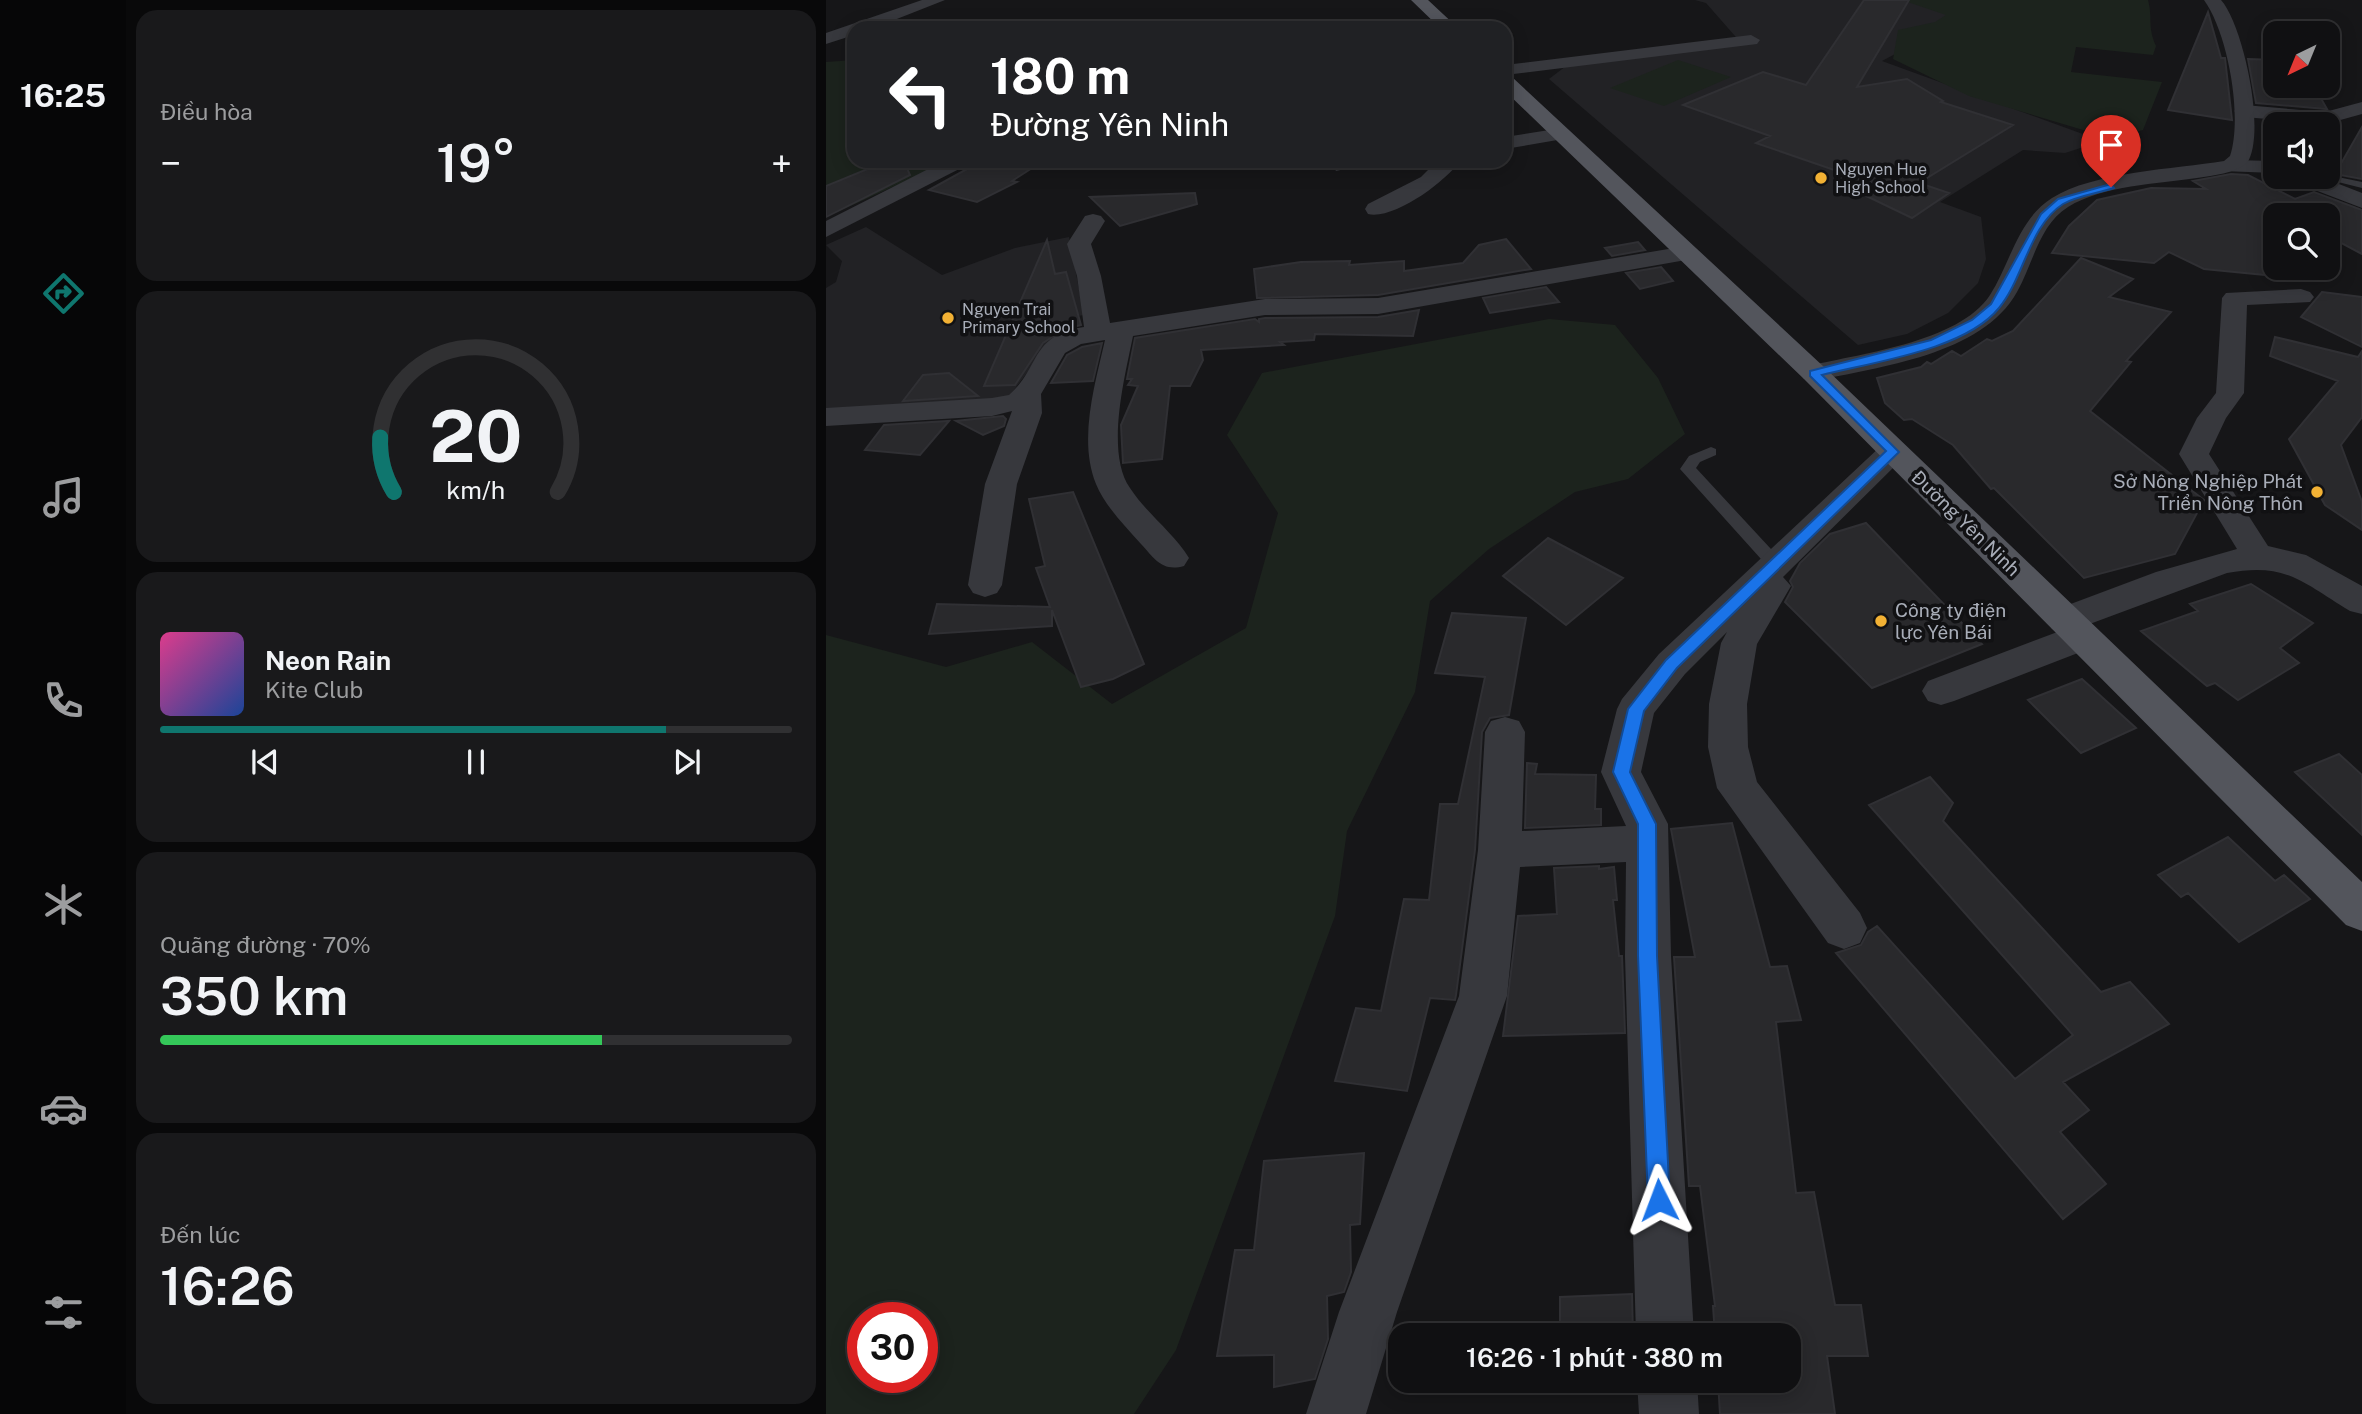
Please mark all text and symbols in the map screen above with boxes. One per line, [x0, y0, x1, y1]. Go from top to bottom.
north arrow [2263, 21, 2340, 98]
map controls [2263, 21, 2340, 280]
text: 180 m [990, 47, 1130, 105]
icon: left [875, 49, 966, 140]
text: 16:25 [20, 77, 106, 114]
text: Điều hòa [160, 98, 253, 125]
text: Đường Yên Ninh [990, 106, 1229, 143]
button: sound [2263, 112, 2340, 189]
pin [2081, 115, 2141, 187]
icon: arrive [2092, 126, 2130, 164]
text: 19° [436, 133, 516, 194]
text: − [160, 141, 181, 186]
text: + [771, 141, 792, 186]
place label: Nguyen Hue High School [1835, 160, 1927, 197]
marker: Nguyen Hue High School [1813, 170, 1829, 186]
button: search [2263, 203, 2340, 280]
icon: directions [39, 269, 88, 318]
place label: Nguyen Trai Primary School [962, 300, 1076, 337]
marker: Nguyen Trai Primary School [940, 310, 956, 326]
text: 20 [429, 394, 523, 479]
street label: Đường Yên Ninh [1907, 466, 2025, 580]
place label: Sở Nông Nghiệp Phát Triển Nông Thôn [2113, 470, 2303, 514]
icon: music [39, 473, 88, 522]
text: km/h [447, 475, 505, 505]
marker: Sở Nông Nghiệp Phát Triển Nông Thôn [2309, 484, 2325, 500]
place label: Công ty điện lực Yên Bái [1895, 599, 2006, 643]
marker: Công ty điện lực Yên Bái [1873, 613, 1889, 629]
text: Neon Rain [265, 645, 391, 676]
icon: phone [39, 676, 88, 725]
text: Kite Club [265, 676, 363, 703]
icon: previous [246, 743, 284, 781]
icon: pause [457, 743, 495, 781]
icon: next [668, 743, 706, 781]
icon: climate [39, 880, 88, 929]
text: Quãng đường · 70% [160, 931, 371, 958]
text: 350 km [160, 966, 348, 1027]
icon: car [39, 1084, 88, 1133]
position arrow [1622, 1163, 1696, 1237]
text: Đến lúc [160, 1221, 241, 1248]
text: 16:26 [160, 1256, 295, 1317]
icon: filters [39, 1288, 88, 1337]
speed limit sign: 30 [847, 1302, 938, 1393]
text: 16:26 · 1 phút · 380 m [1466, 1342, 1723, 1373]

